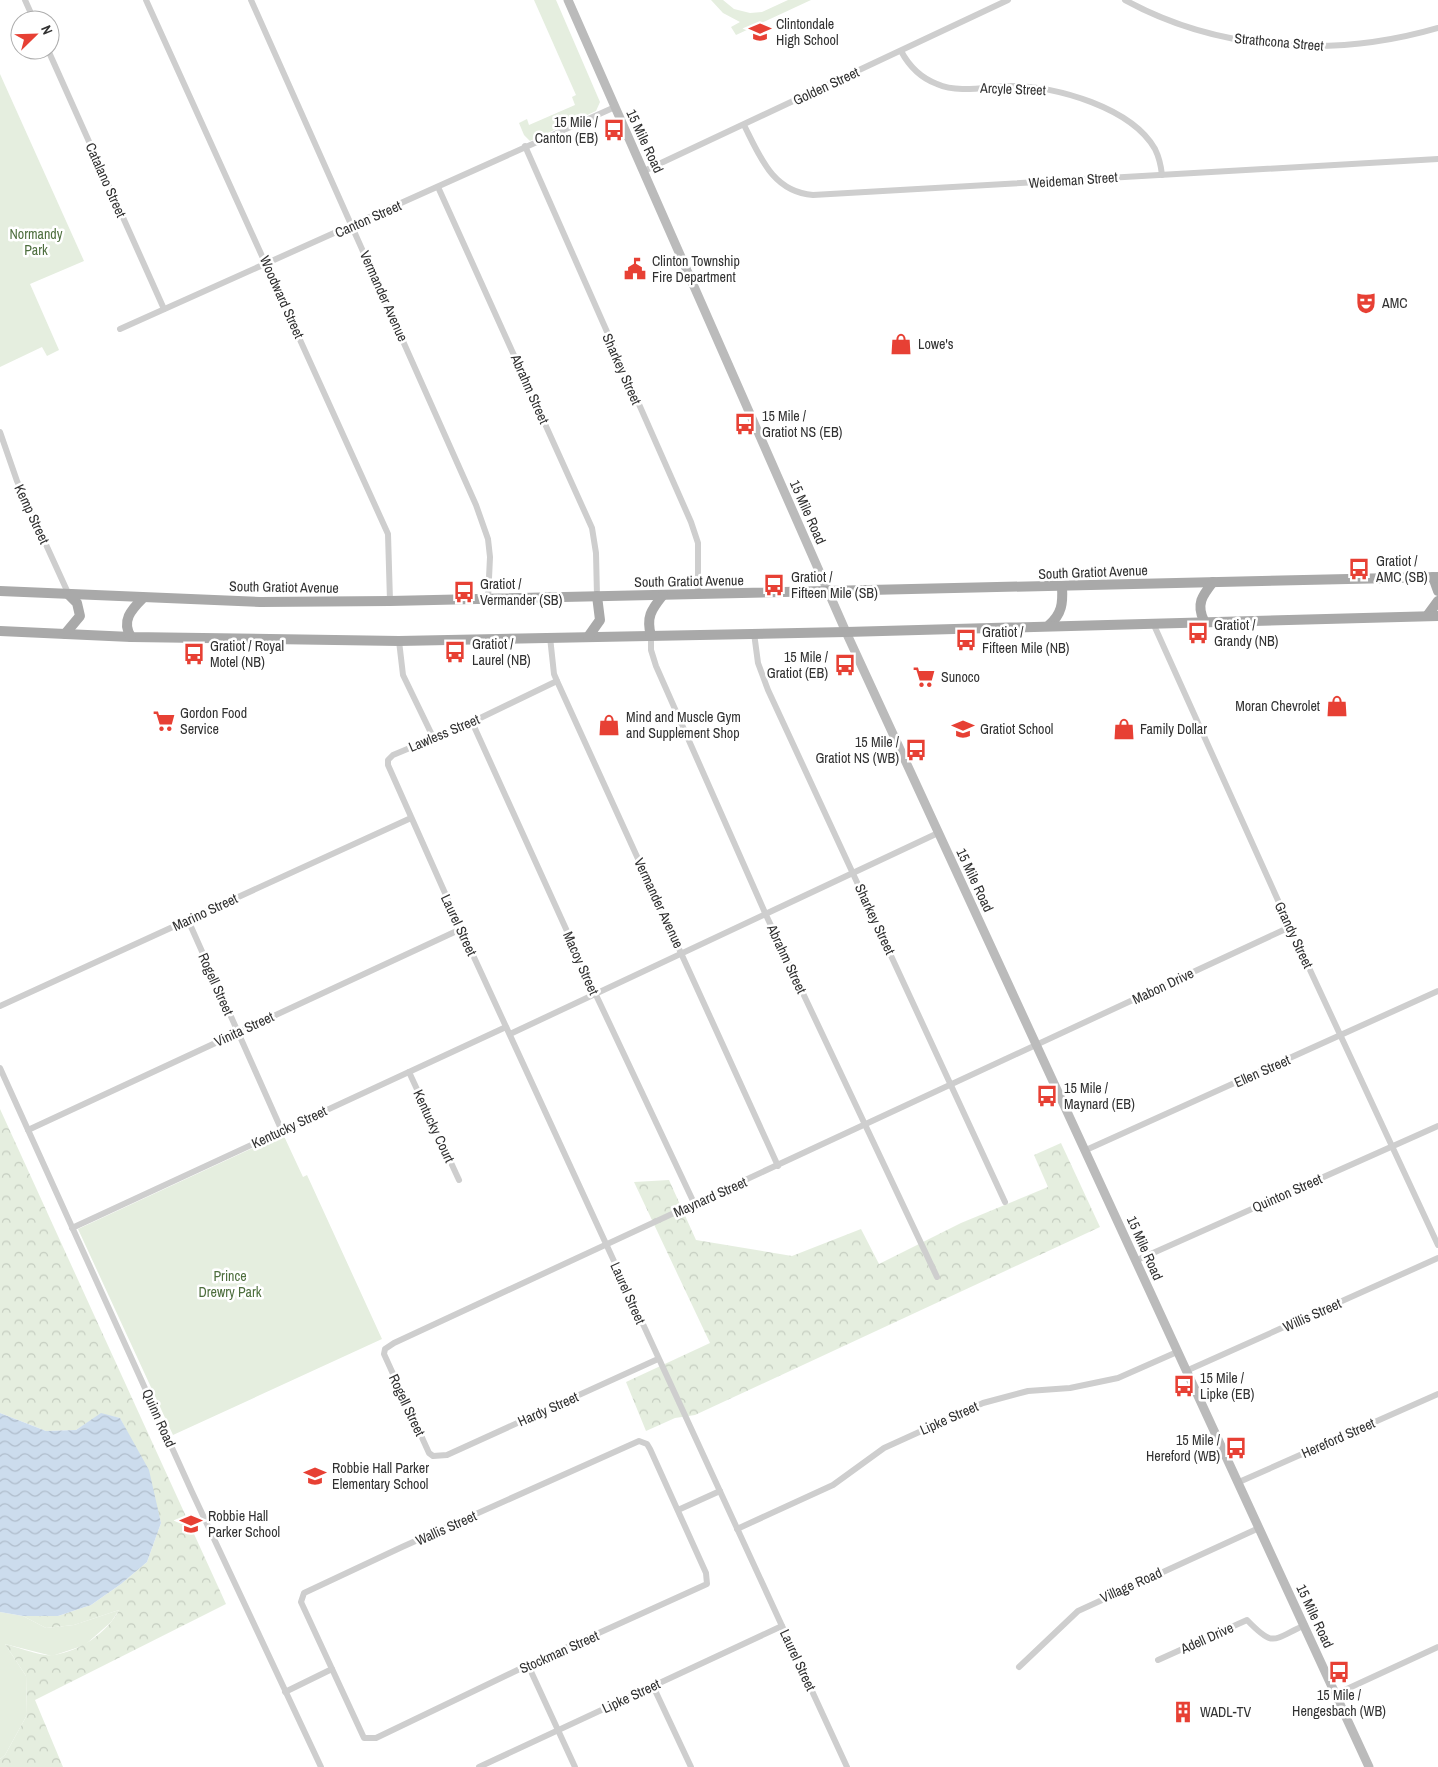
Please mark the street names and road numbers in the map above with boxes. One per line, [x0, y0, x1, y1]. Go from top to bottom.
street label: Strathcona Street [1234, 29, 1324, 55]
street label: Golden Street [790, 63, 862, 109]
street label: Arcyle Street [979, 79, 1046, 99]
street label: 15 Mile Road [622, 106, 668, 176]
street label: Catalano Street [82, 140, 130, 220]
street label: Weideman Street [1028, 168, 1118, 192]
street label: Canton Street [332, 196, 404, 242]
street label: Vermander Avenue [356, 248, 412, 344]
street label: Woodward Street [256, 253, 308, 341]
street label: Sharkey Street [598, 331, 646, 407]
street label: Abrahm Street [506, 351, 553, 426]
street label: 15 Mile Road [786, 477, 830, 547]
street label: Kemp Street [10, 481, 54, 547]
street label: South Gratiot Avenue [1038, 561, 1148, 583]
street label: South Gratiot Avenue [634, 571, 744, 591]
street label: South Gratiot Avenue [229, 577, 339, 597]
street label: Lawless Street [406, 710, 482, 756]
street label: 15 Mile Road [952, 845, 998, 915]
street label: Vermander Avenue [630, 855, 688, 951]
street label: Sharkey Street [851, 881, 899, 957]
street label: Marino Street [170, 889, 240, 935]
street label: Laurel Street [437, 891, 481, 959]
street label: Grandy Street [1271, 899, 1317, 971]
street label: Abrahm Street [763, 921, 811, 996]
street label: Macoy Street [559, 928, 603, 998]
street label: Rogell Street [194, 950, 238, 1018]
street label: Mabon Drive [1129, 964, 1197, 1008]
street label: Vinita Street [211, 1007, 277, 1051]
street label: Ellen Street [1231, 1051, 1293, 1091]
street label: Kentucky Court [409, 1087, 459, 1165]
street label: Kentucky Street [248, 1102, 330, 1152]
street label: Quinton Street [1249, 1170, 1325, 1216]
street label: Maynard Street [670, 1173, 750, 1221]
street label: 15 Mile Road [1123, 1213, 1167, 1283]
street label: Laurel Street [606, 1259, 650, 1327]
street label: Willis Street [1280, 1294, 1344, 1336]
street label: Rogell Street [385, 1371, 429, 1439]
street label: Quinn Road [138, 1386, 180, 1450]
street label: Hardy Street [515, 1388, 581, 1430]
street label: Lipke Street [917, 1397, 981, 1439]
street label: Hereford Street [1298, 1414, 1378, 1462]
street label: Wallis Street [413, 1507, 479, 1549]
street label: Village Road [1097, 1563, 1165, 1607]
street label: 15 Mile Road [1292, 1581, 1338, 1651]
street label: Adell Drive [1177, 1618, 1236, 1658]
street label: Laurel Street [776, 1626, 820, 1694]
street label: Stockman Street [517, 1627, 601, 1677]
street label: Lipke Street [599, 1675, 663, 1717]

